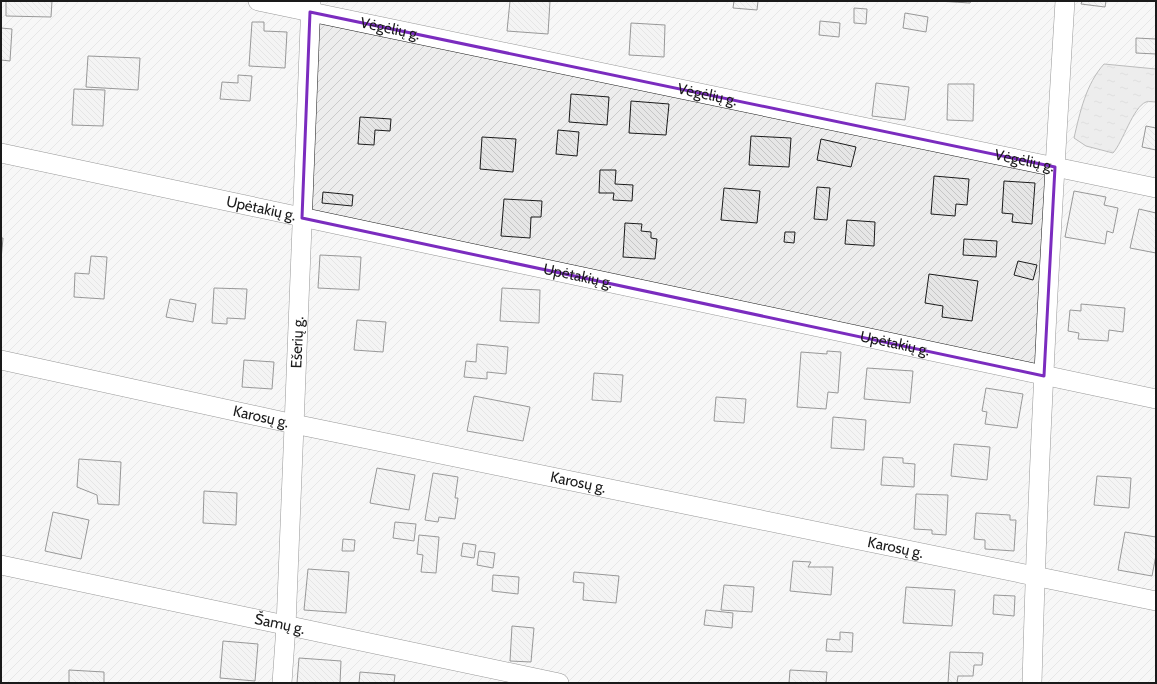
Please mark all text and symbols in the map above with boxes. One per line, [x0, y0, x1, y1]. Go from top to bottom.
street label: Vėgėlių g. [359, 14, 422, 44]
street label: Vėgėlių g. [676, 80, 739, 110]
street label: Vėgėlių g. [993, 146, 1056, 176]
street label: Upėtakių g. [225, 192, 298, 225]
street label: Upėtakių g. [542, 260, 615, 292]
street label: Ešerių g. [287, 316, 307, 369]
street label: Upėtakių g. [858, 327, 931, 360]
street label: Karosų g. [231, 402, 290, 432]
street label: Karosų g. [549, 468, 608, 497]
street label: Karosų g. [866, 533, 925, 562]
street label: Šamų g. [253, 609, 307, 638]

